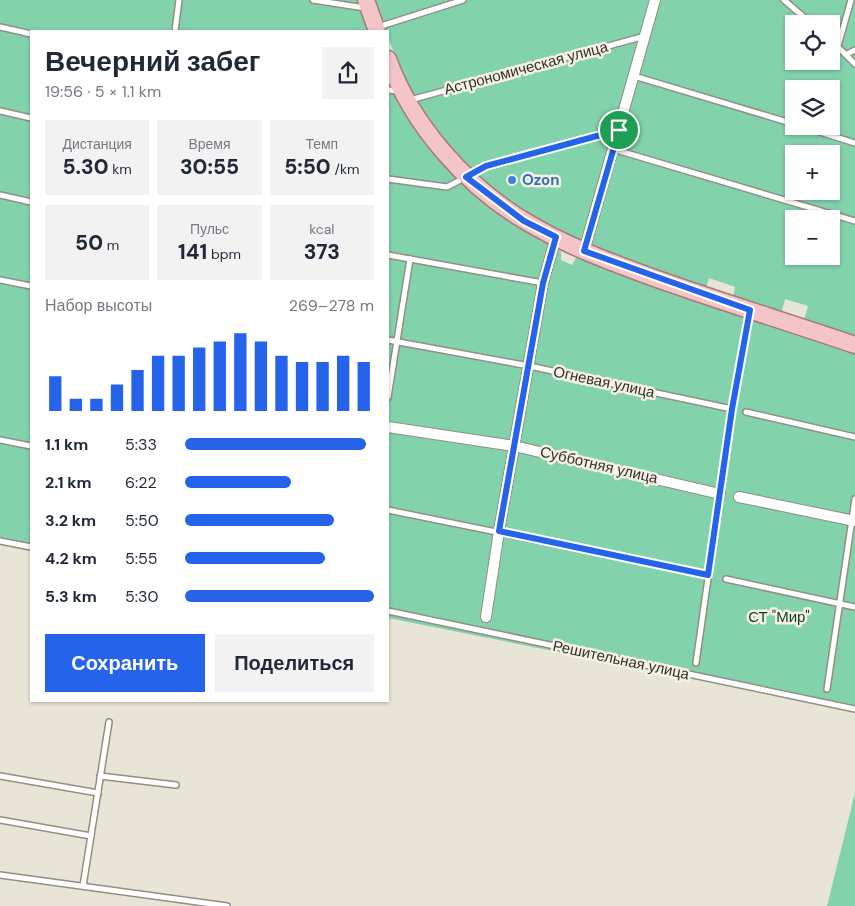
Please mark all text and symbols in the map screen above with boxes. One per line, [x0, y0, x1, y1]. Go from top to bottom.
map controls [785, 15, 840, 265]
button: locate [785, 15, 840, 70]
street label: Астрономическая улица [442, 36, 611, 99]
text: Вечерний забег [45, 43, 261, 80]
button: share [322, 47, 374, 99]
button: layers [785, 80, 840, 135]
text: 19:56 · 5 × 1.1 km [45, 81, 161, 102]
pin [598, 109, 640, 151]
icon: arrive [605, 116, 633, 144]
text: Дистанция [62, 135, 132, 153]
text: Время [188, 135, 231, 153]
text: Темп [305, 135, 338, 153]
button: + [785, 145, 840, 200]
text: 5.30 [63, 153, 109, 181]
text: 30:55 [180, 153, 239, 181]
text: 5:50 [284, 153, 331, 181]
text: km [109, 160, 132, 178]
text: /km [331, 160, 359, 178]
place label: Ozon [522, 170, 560, 190]
marker: Ozon [506, 174, 518, 186]
button: − [785, 210, 840, 265]
text: Пульс [190, 220, 229, 238]
text: kcal [309, 220, 334, 238]
text: 50 [75, 229, 103, 257]
text: m [103, 236, 119, 254]
text: 141 [178, 238, 207, 266]
text: 373 [304, 238, 340, 266]
text: bpm [207, 245, 241, 263]
text: Набор высоты [45, 295, 152, 316]
text: 269–278 m [289, 295, 374, 316]
street label: Огневая улица [551, 361, 657, 403]
text: 1.1 km [45, 434, 88, 455]
text: 5:33 [125, 434, 157, 455]
street label: Субботняя улица [538, 442, 661, 488]
text: 2.1 km [45, 472, 92, 493]
text: 6:22 [125, 472, 157, 493]
text: 3.2 km [45, 510, 96, 531]
text: 5:50 [125, 510, 159, 531]
text: 4.2 km [45, 548, 97, 569]
text: 5:55 [125, 548, 158, 569]
text: 5.3 km [45, 586, 97, 607]
text: 5:30 [125, 586, 158, 607]
park label: СТ "Мир" [748, 607, 810, 627]
button: Сохранить [45, 634, 205, 692]
button: Поделиться [215, 634, 374, 692]
street label: Решительная улица [551, 636, 692, 684]

